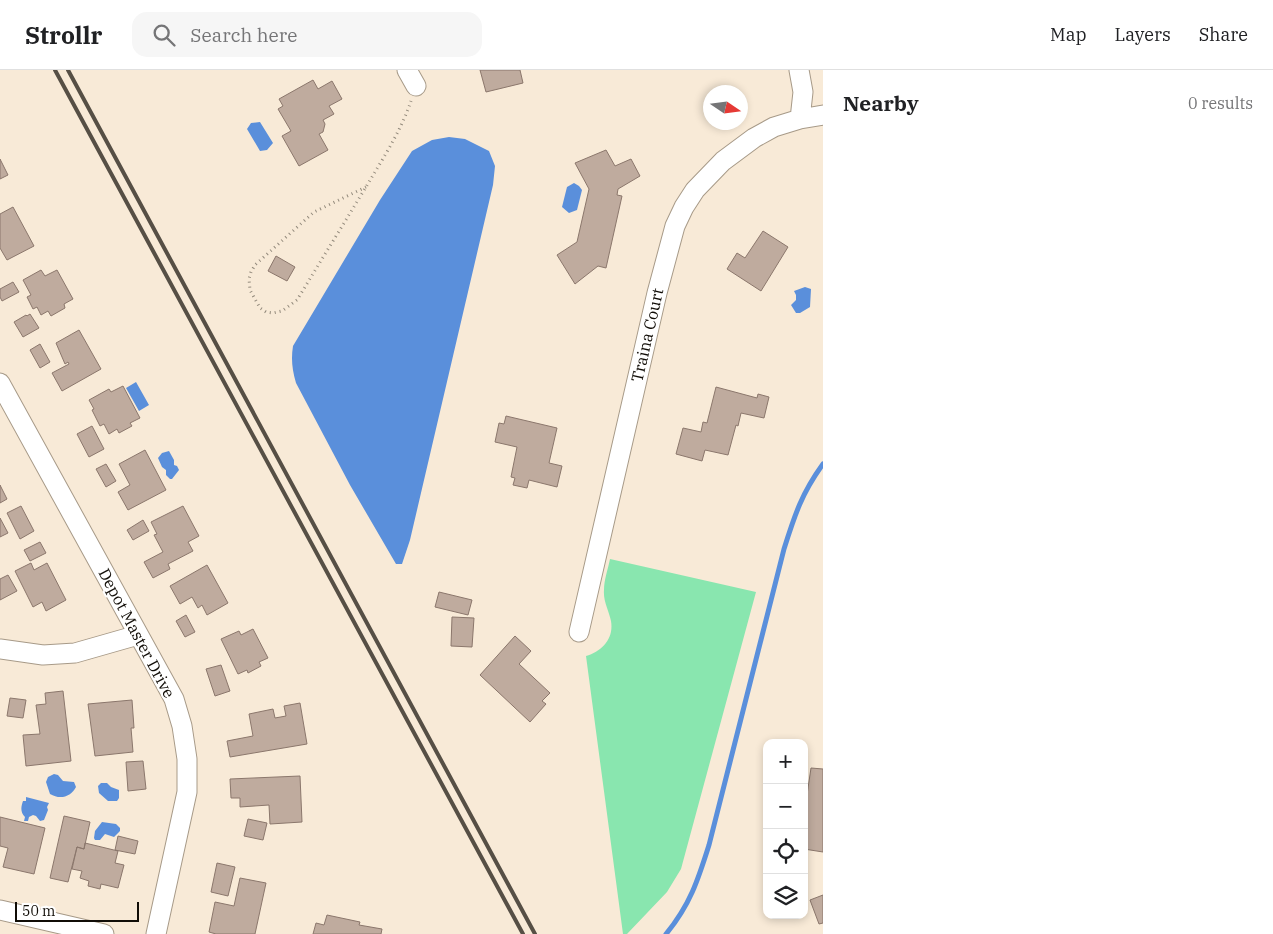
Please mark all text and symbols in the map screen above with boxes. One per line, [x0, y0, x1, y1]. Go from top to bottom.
search box [132, 12, 482, 57]
text: Strollr [25, 19, 102, 51]
icon: search [150, 21, 178, 49]
text: Search here [190, 23, 297, 47]
text: Map [1050, 23, 1087, 46]
text: Layers [1115, 23, 1171, 46]
text: Share [1199, 23, 1248, 46]
north arrow [703, 85, 748, 130]
text: Nearby [843, 89, 919, 117]
text: 0 results [1188, 93, 1253, 113]
street label: Traina Court [626, 286, 668, 384]
street label: Depot Master Drive [94, 565, 180, 701]
map controls [763, 739, 808, 919]
button: + [763, 739, 808, 784]
button: − [763, 784, 808, 829]
button: locate [763, 829, 808, 874]
button: layers [763, 874, 808, 919]
scale bar [15, 899, 139, 922]
text: 50 m [22, 902, 55, 920]

